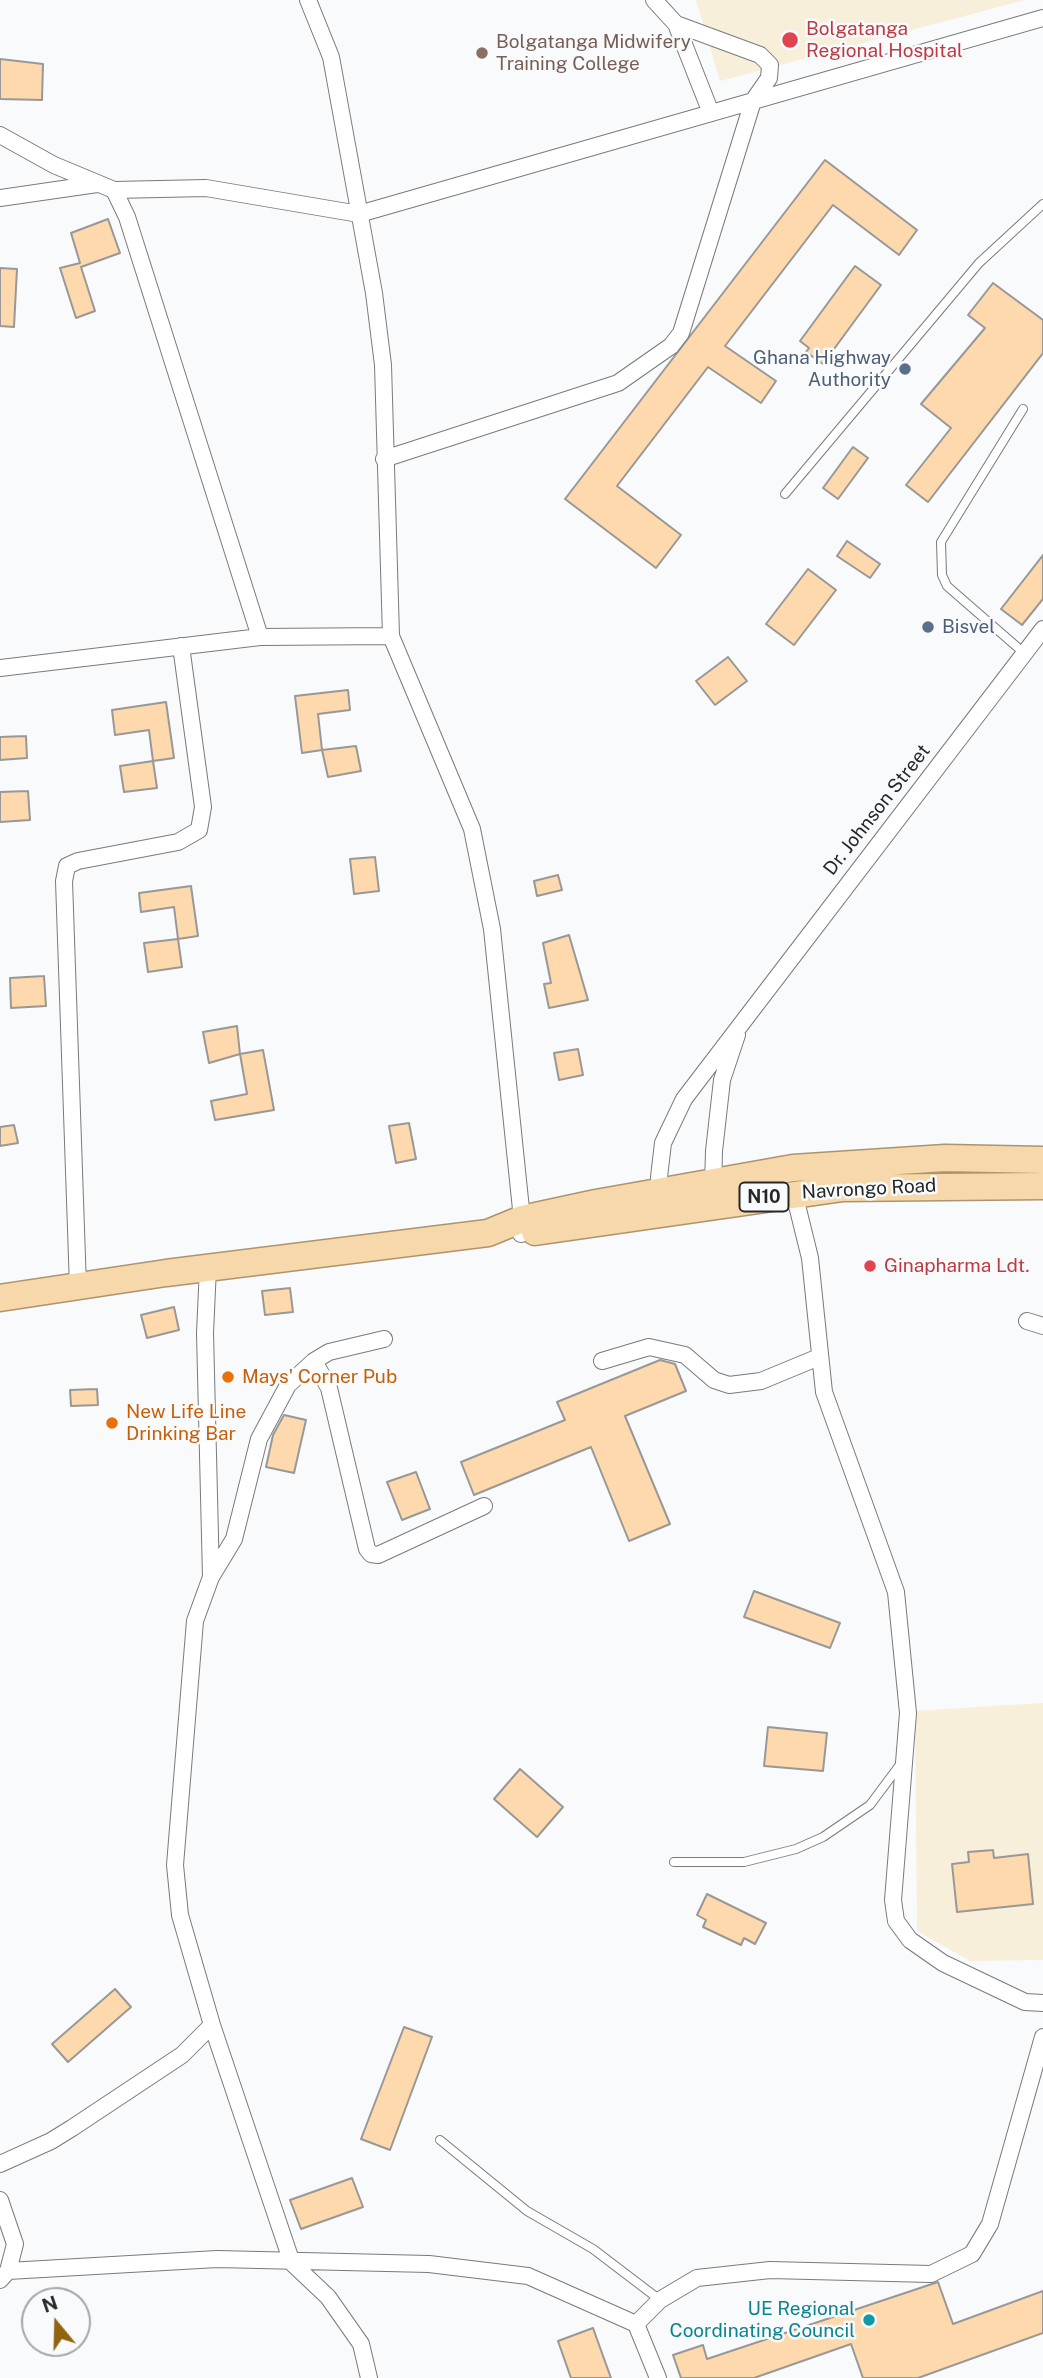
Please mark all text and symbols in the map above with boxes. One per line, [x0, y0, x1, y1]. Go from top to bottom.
place label: Bolgatanga Regional Hospital [806, 18, 963, 62]
marker: Bolgatanga Regional Hospital [780, 30, 800, 50]
place label: Bolgatanga Midwifery Training College [496, 31, 691, 75]
marker: Bolgatanga Midwifery Training College [474, 45, 490, 61]
place label: Ghana Highway Authority [753, 347, 891, 391]
marker: Ghana Highway Authority [897, 361, 913, 377]
place label: Bisvel [942, 616, 995, 638]
marker: Bisvel [920, 619, 936, 635]
street label: Dr. Johnson Street [819, 740, 935, 880]
street label: Navrongo Road [801, 1174, 937, 1204]
road number: N10 [740, 1182, 788, 1212]
place label: Ginapharma Ldt. [884, 1255, 1029, 1277]
marker: Ginapharma Ldt. [862, 1258, 878, 1274]
place label: Mays' Corner Pub [242, 1366, 397, 1388]
marker: Mays' Corner Pub [220, 1369, 236, 1385]
place label: New Life Line Drinking Bar [126, 1401, 246, 1445]
marker: New Life Line Drinking Bar [104, 1415, 120, 1431]
north arrow [21, 2287, 91, 2357]
text: N [39, 2291, 60, 2317]
place label: UE Regional Coordinating Council [670, 2298, 855, 2342]
marker: UE Regional Coordinating Council [861, 2312, 877, 2328]

